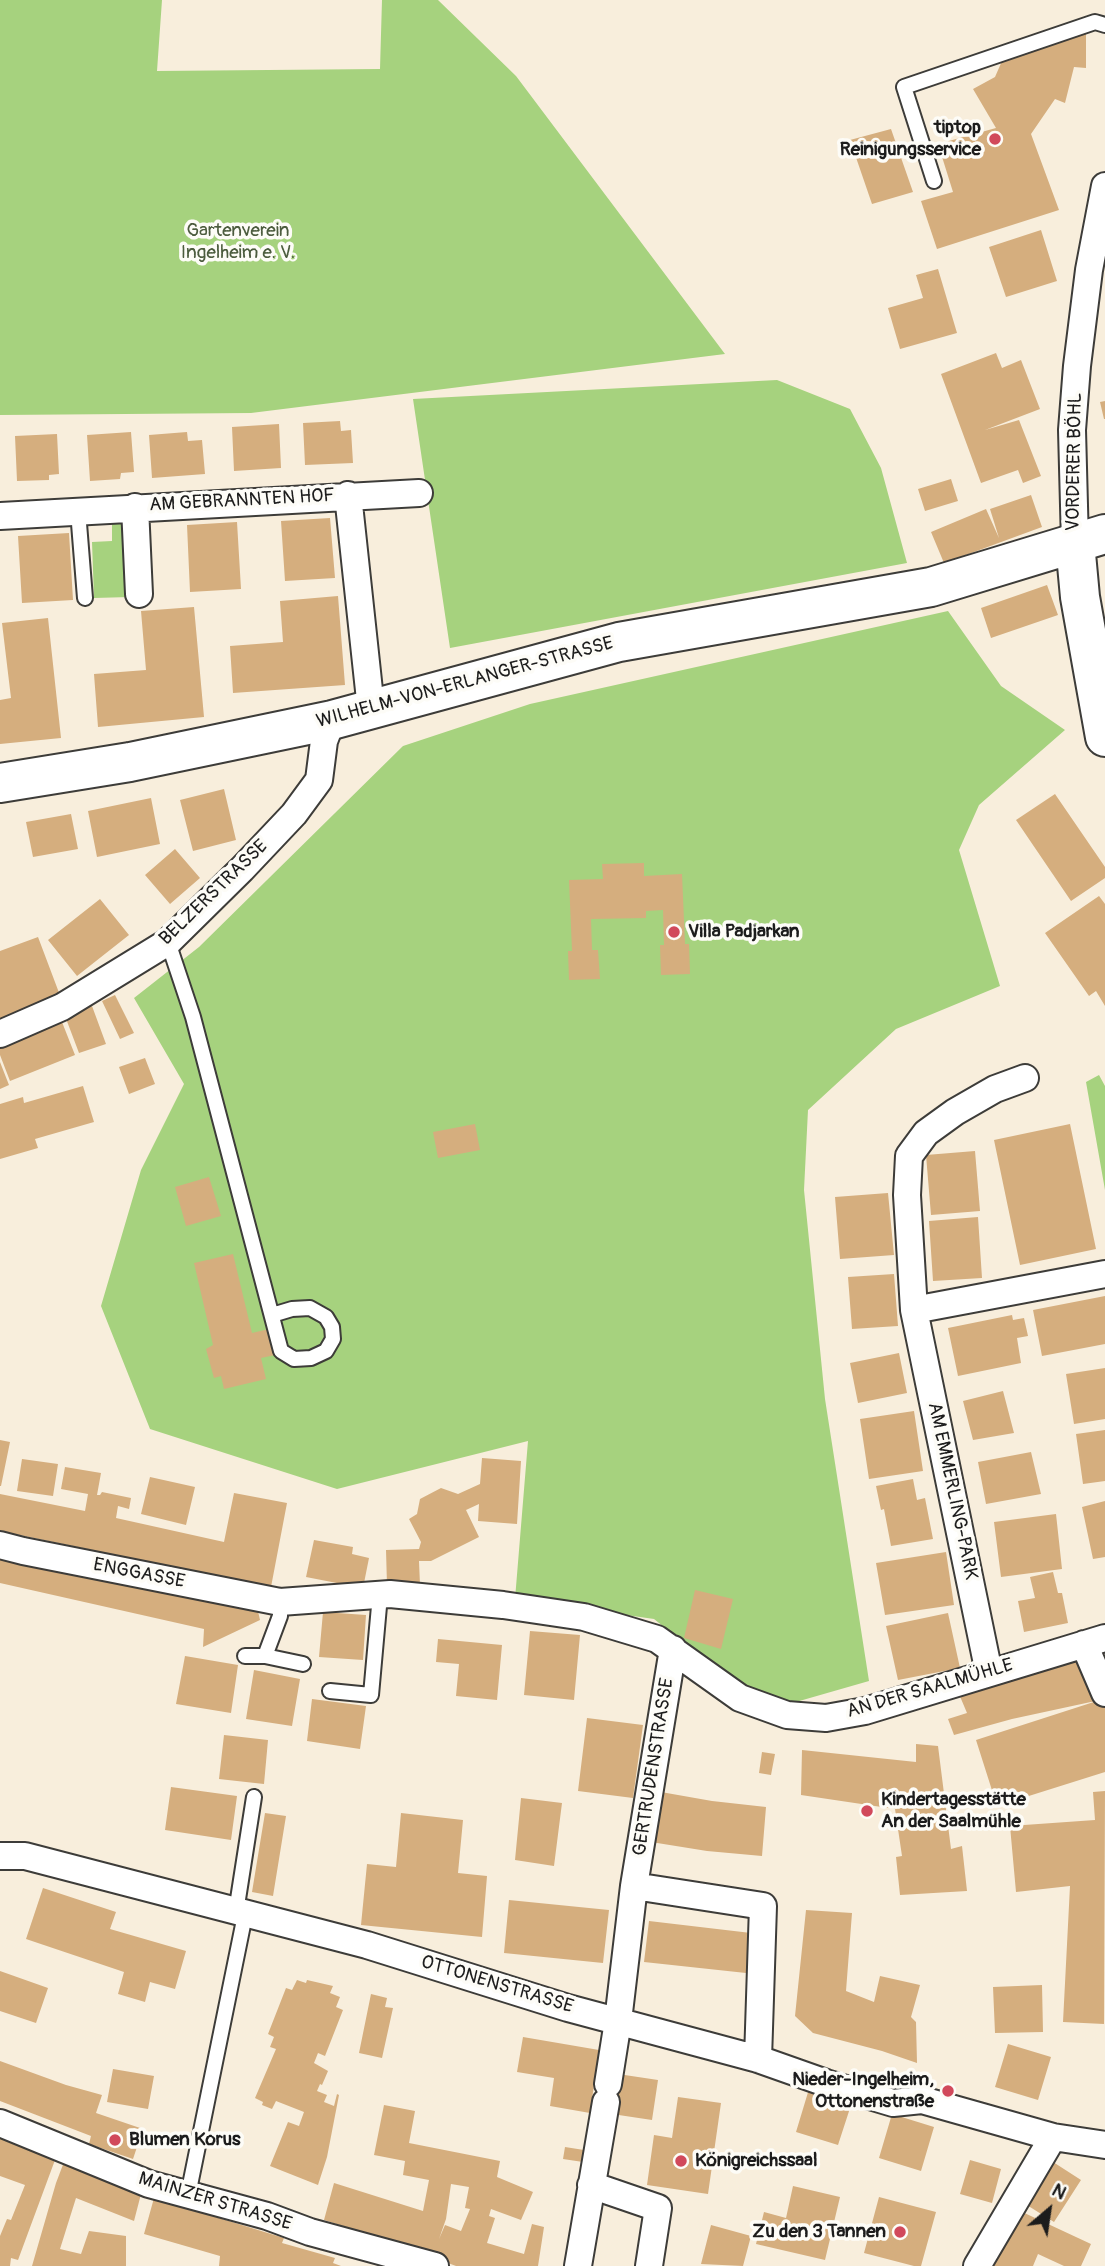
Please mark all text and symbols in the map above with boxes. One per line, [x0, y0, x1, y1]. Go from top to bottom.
place label: tiptop Reinigungsservice [840, 117, 981, 161]
marker: tiptop Reinigungsservice [987, 131, 1003, 147]
park label: Gartenverein Ingelheim e. V. [181, 220, 295, 264]
street label: VORDERER BÖHL [1062, 393, 1088, 531]
street label: AM GEBRANNTEN HOF [149, 485, 335, 517]
street label: WILHELM-VON-ERLANGER-STRASSE [314, 632, 616, 734]
street label: BELZERSTRASSE [155, 835, 273, 951]
place label: Villa Padjarkan [688, 921, 800, 943]
marker: Villa Padjarkan [666, 924, 682, 940]
street label: AM EMMERLING-PARK [922, 1400, 982, 1582]
street label: ENGGASSE [91, 1554, 187, 1594]
street label: AN DER SAALMÜHLE [844, 1654, 1016, 1724]
street label: GERTRUDENSTRASSE [629, 1677, 679, 1857]
place label: Kindertagesstätte An der Saalmühle [881, 1789, 1026, 1833]
marker: Kindertagesstätte An der Saalmühle [859, 1803, 875, 1819]
street label: OTTONENSTRASSE [418, 1951, 576, 2019]
place label: Nieder-Ingelheim, Ottonenstraße [792, 2069, 934, 2113]
marker: Nieder-Ingelheim, Ottonenstraße [940, 2083, 956, 2099]
place label: Blumen Korus [129, 2129, 240, 2151]
marker: Blumen Korus [107, 2132, 123, 2148]
place label: Königreichssaal [695, 2150, 817, 2172]
marker: Königreichssaal [673, 2153, 689, 2169]
street label: MAINZER STRASSE [136, 2168, 294, 2236]
north arrow [1014, 2175, 1084, 2245]
text: N [1048, 2178, 1071, 2205]
place label: Zu den 3 Tannen [752, 2221, 886, 2243]
marker: Zu den 3 Tannen [892, 2224, 908, 2240]

